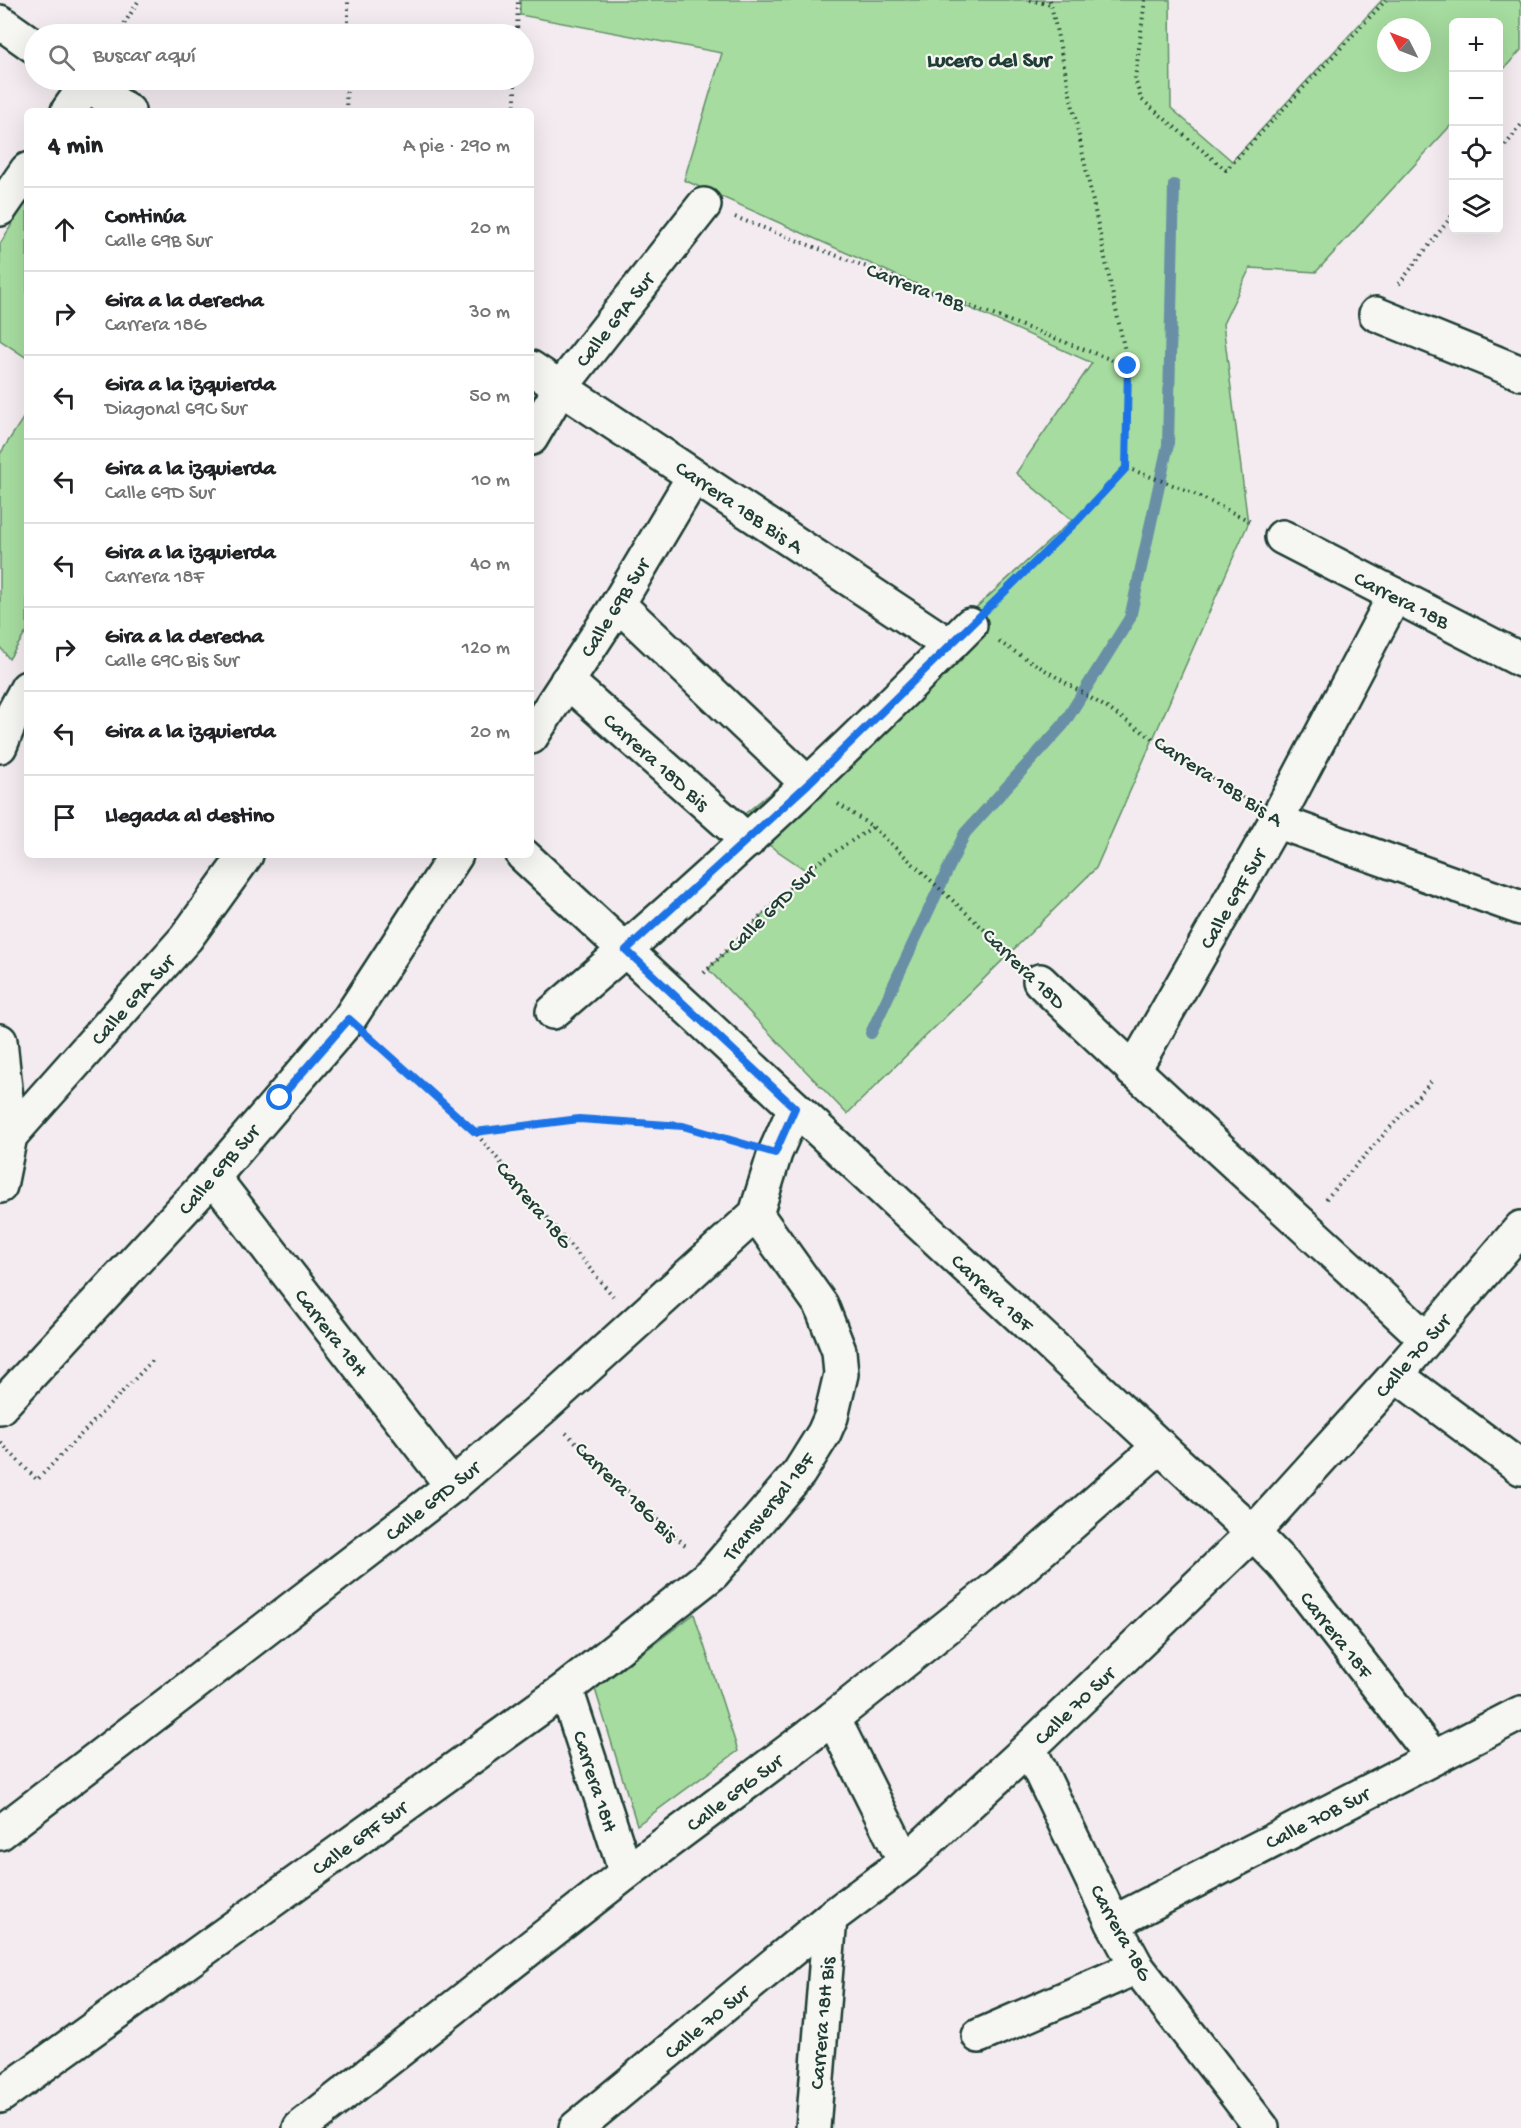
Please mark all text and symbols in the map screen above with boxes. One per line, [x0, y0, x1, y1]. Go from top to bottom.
north arrow [1377, 18, 1431, 72]
map controls [1449, 18, 1503, 234]
button: + [1449, 18, 1503, 72]
search box [24, 24, 534, 90]
icon: search [45, 41, 78, 74]
text: Buscar aquí [93, 44, 196, 70]
district label: Lucero del Sur [927, 49, 1053, 75]
button: − [1449, 72, 1503, 126]
button: locate [1449, 126, 1503, 180]
text: 4 min [48, 132, 103, 163]
text: A pie · 290 m [403, 136, 510, 159]
button: layers [1449, 180, 1503, 234]
text: Continúa [105, 205, 186, 231]
icon: ahead [48, 213, 81, 246]
text: 20 m [470, 218, 510, 241]
text: Calle 69B Sur [105, 231, 212, 254]
street label: Carrera 18B [862, 259, 969, 320]
street label: Calle 69A Sur [572, 267, 663, 374]
text: Gira a la derecha [105, 289, 263, 315]
icon: right [48, 297, 81, 330]
text: 30 m [469, 302, 510, 325]
text: Carrera 18G [105, 315, 206, 338]
route end [1114, 352, 1140, 378]
text: Gira a la izquierda [105, 373, 276, 399]
icon: left [48, 381, 81, 414]
text: 50 m [469, 386, 510, 409]
text: Diagonal 69C Sur [105, 399, 246, 422]
text: Gira a la izquierda [105, 457, 276, 483]
street label: Carrera 18B Bis A [669, 457, 808, 562]
icon: left [48, 465, 81, 498]
text: 10 m [472, 470, 510, 493]
text: Calle 69D Sur [105, 483, 214, 506]
text: Gira a la izquierda [105, 541, 276, 567]
icon: left [48, 549, 81, 582]
street label: Calle 69B Sur [577, 553, 658, 663]
text: 40 m [470, 554, 510, 577]
text: Carrera 18F [105, 567, 204, 590]
street label: Carrera 18B [1349, 567, 1453, 637]
text: Gira a la derecha [105, 625, 263, 651]
icon: right [48, 633, 81, 666]
text: 120 m [462, 638, 510, 661]
text: Calle 69C Bis Sur [105, 651, 239, 674]
street label: Carrera 18D Bis [596, 709, 714, 819]
icon: left [48, 717, 81, 750]
text: Gira a la izquierda [105, 720, 276, 746]
text: 20 m [470, 722, 510, 745]
street label: Carrera 18B Bis A [1148, 732, 1288, 835]
icon: arrive [48, 801, 81, 834]
text: Llegada al destino [105, 804, 275, 830]
street label: Calle 69F Sur [1196, 844, 1275, 955]
street label: Calle 69D Sur [723, 861, 825, 959]
street label: Carrera 18D [976, 925, 1070, 1017]
street label: Calle 69A Sur [87, 950, 183, 1052]
route start [266, 1084, 292, 1110]
street label: Calle 69B Sur [174, 1120, 268, 1222]
street label: Carrera 18G [489, 1158, 576, 1255]
street label: Carrera 18F [944, 1250, 1038, 1340]
street label: Carrera 18H [287, 1285, 372, 1384]
street label: Calle 70 Sur [1371, 1309, 1459, 1404]
street label: Carrera 18G Bis [568, 1438, 682, 1550]
street label: Transversal 18F [719, 1448, 823, 1568]
street label: Calle 69D Sur [382, 1456, 488, 1549]
street label: Carrera 18F [1293, 1588, 1377, 1686]
street label: Calle 70 Sur [1031, 1662, 1123, 1752]
street label: Carrera 18H [565, 1728, 621, 1837]
street label: Calle 69G Sur [683, 1749, 791, 1839]
street label: Calle 70B Sur [1262, 1782, 1376, 1857]
street label: Calle 69F Sur [308, 1796, 415, 1883]
street label: Carrera 18G [1082, 1881, 1156, 1987]
street label: Carrera 18H Bis [806, 1955, 843, 2091]
street label: Calle 70 Sur [661, 1980, 757, 2066]

